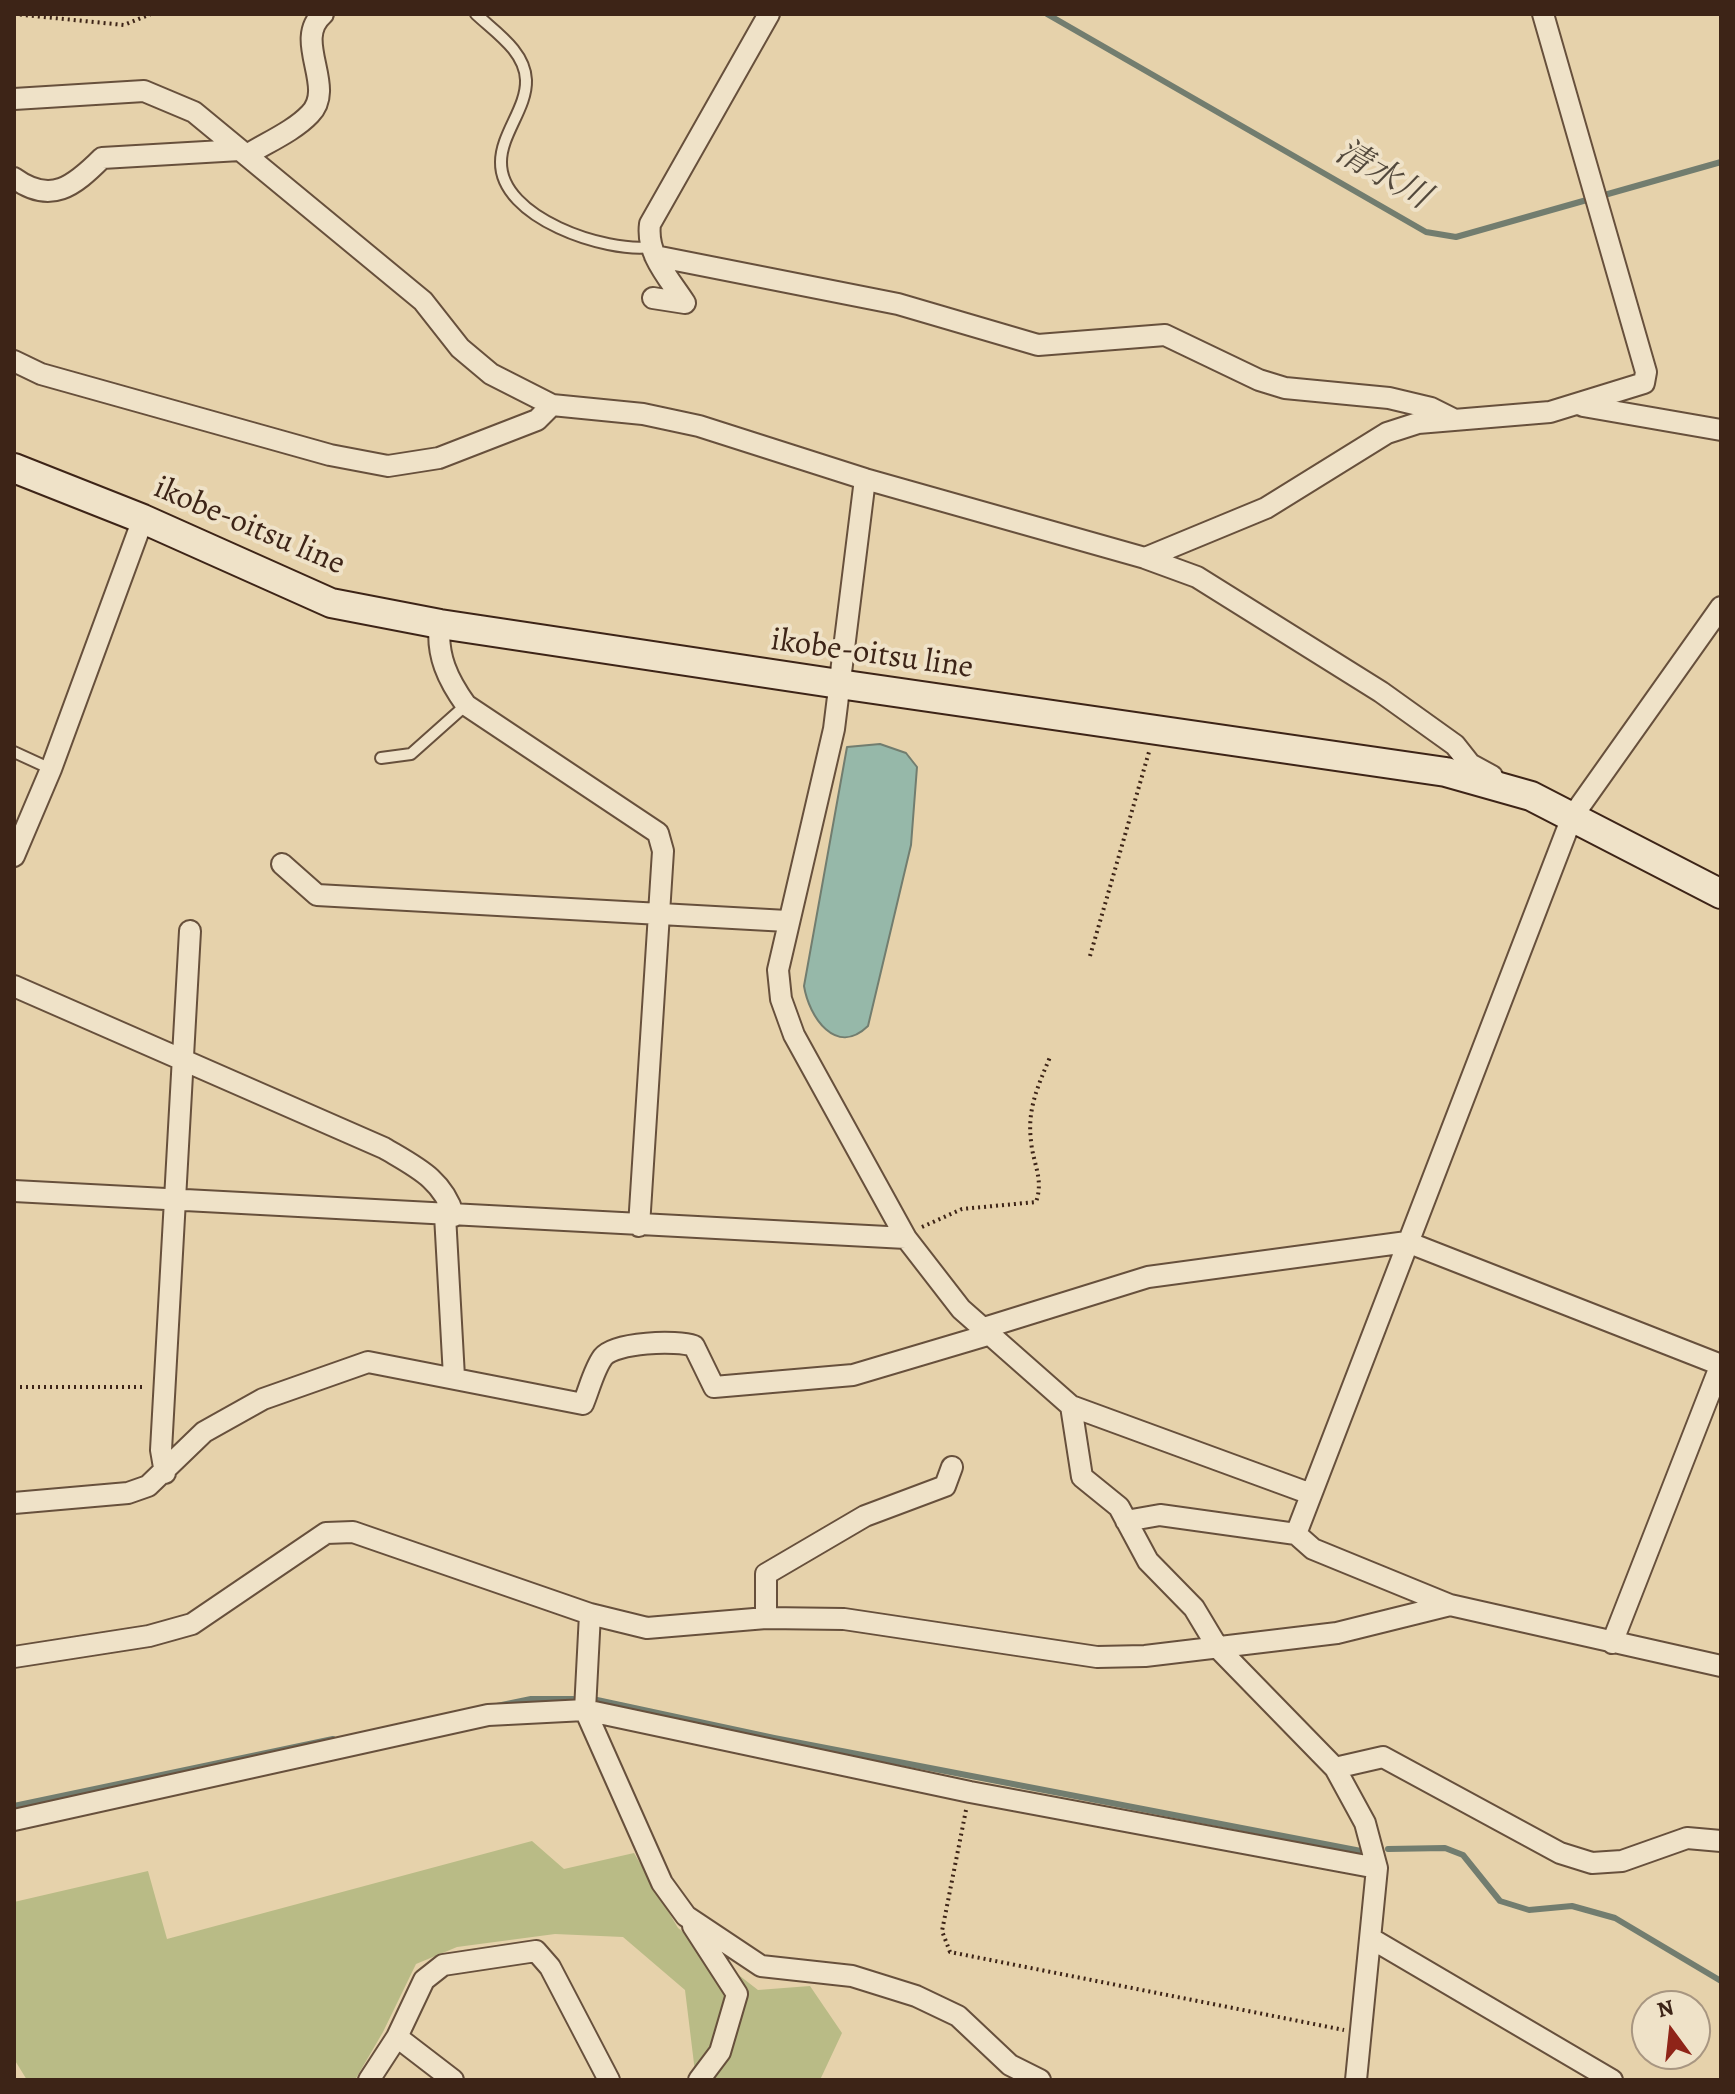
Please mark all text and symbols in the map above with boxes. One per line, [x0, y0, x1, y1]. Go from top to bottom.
water label: 清水川 [1328, 133, 1436, 219]
street label: ikobe-oitsu line [148, 470, 350, 584]
street label: ikobe-oitsu line [768, 622, 976, 688]
north arrow [1631, 1990, 1711, 2070]
text: N [1654, 1992, 1677, 2025]

